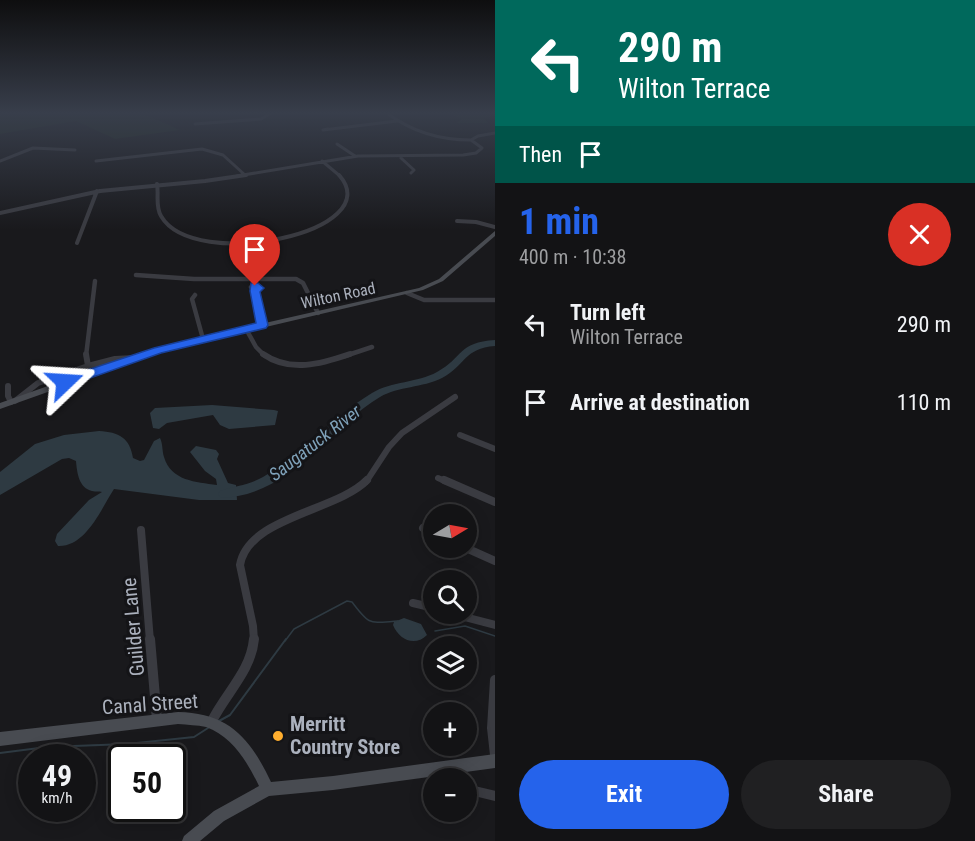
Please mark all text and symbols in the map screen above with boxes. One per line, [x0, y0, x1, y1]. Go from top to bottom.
text: 290 m [618, 23, 723, 72]
icon: left [519, 24, 597, 102]
text: Wilton Terrace [618, 73, 770, 105]
icon: arrive [574, 138, 607, 171]
text: Then [519, 142, 562, 167]
text: 1 min [519, 201, 599, 243]
button: close [888, 203, 951, 266]
pin [229, 224, 280, 286]
icon: arrive [238, 233, 271, 266]
text: 400 m · 10:38 [519, 245, 626, 269]
street label: Wilton Road [299, 278, 377, 313]
text: Turn left [570, 300, 645, 325]
icon: left [519, 308, 552, 341]
text: 290 m [897, 312, 951, 337]
text: Wilton Terrace [570, 325, 683, 349]
position arrow [33, 350, 97, 414]
icon: arrive [519, 386, 552, 419]
text: Arrive at destination [570, 390, 750, 415]
text: 110 m [897, 390, 951, 415]
water label: Saugatuck River [265, 400, 365, 485]
north arrow [423, 504, 477, 558]
map controls [423, 504, 477, 822]
button: search [423, 570, 477, 624]
street label: Guilder Lane [117, 577, 149, 677]
button: layers [423, 636, 477, 690]
street label: Canal Street [101, 689, 199, 719]
button: + [423, 702, 477, 756]
place label: Merritt Country Store [290, 712, 400, 759]
marker: Merritt Country Store [271, 729, 285, 743]
speed limit sign: 50 [108, 744, 186, 822]
text: 49 [42, 758, 72, 793]
button: Exit [519, 760, 729, 829]
button: Share [741, 760, 951, 829]
button: − [423, 768, 477, 822]
text: km/h [42, 789, 72, 807]

